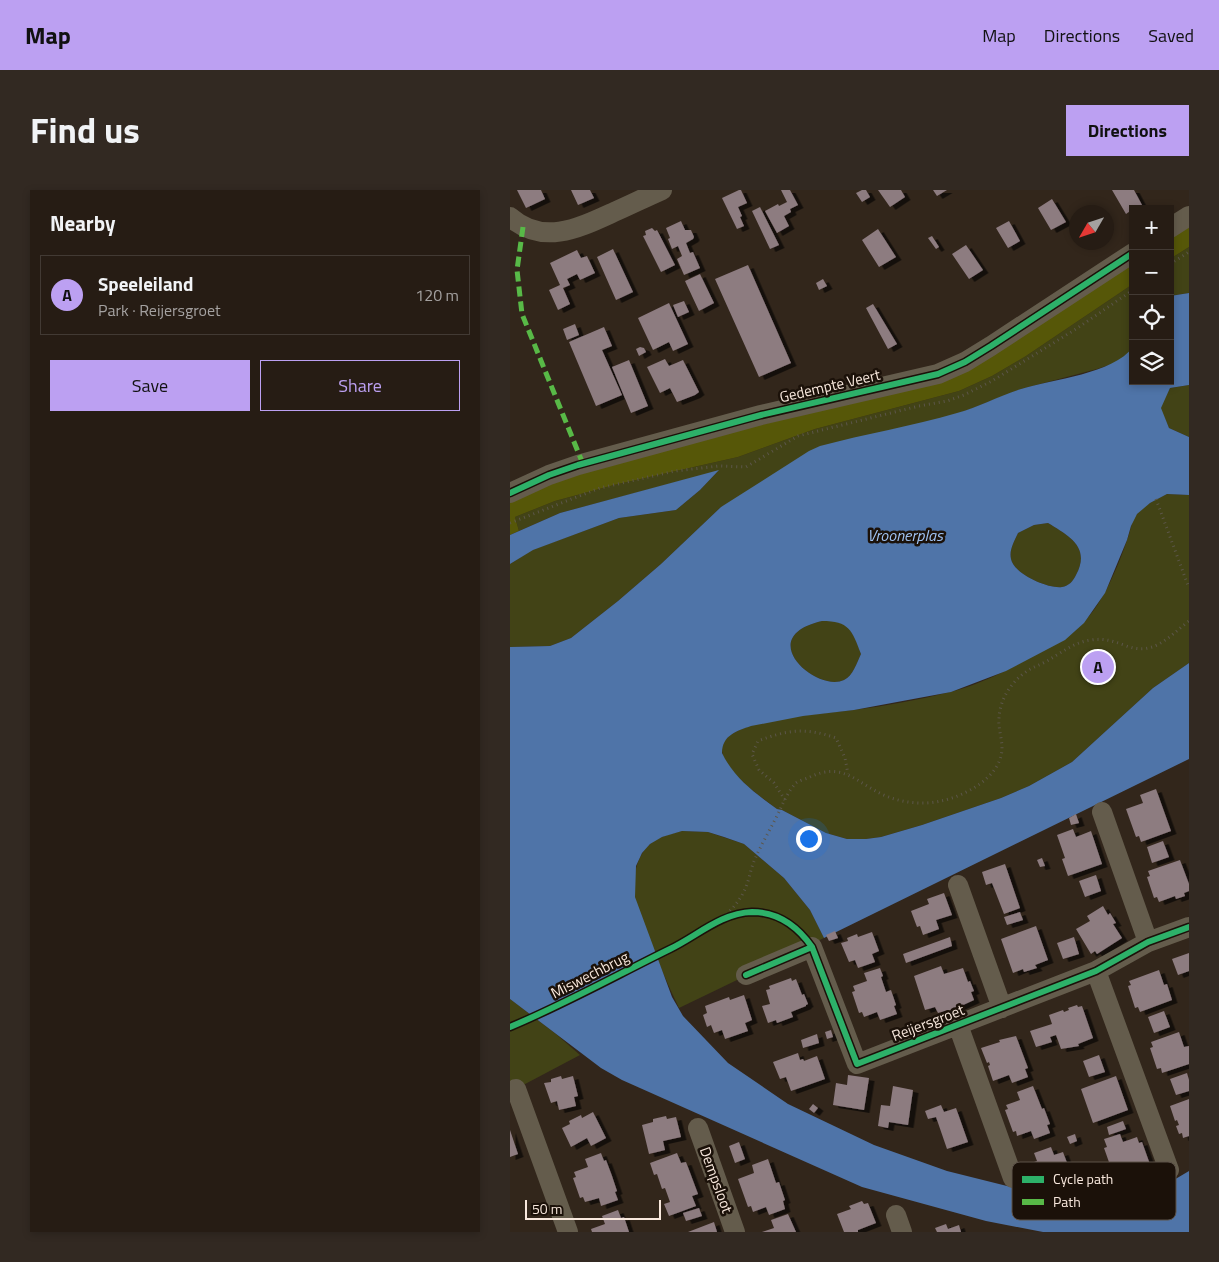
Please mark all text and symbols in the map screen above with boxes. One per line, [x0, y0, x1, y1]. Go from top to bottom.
text: Map [25, 17, 71, 53]
text: Map [982, 22, 1016, 49]
text: Directions [1044, 22, 1120, 49]
text: Saved [1148, 22, 1194, 49]
text: Find us [30, 103, 140, 157]
button: Directions [1066, 105, 1189, 156]
north arrow [1069, 205, 1114, 250]
map controls [1129, 205, 1174, 385]
button: + [1129, 205, 1174, 250]
text: Nearby [50, 207, 115, 239]
button: − [1129, 250, 1174, 295]
text: Speeleiland [98, 269, 194, 298]
text: A [62, 283, 72, 307]
text: 120 m [415, 283, 459, 307]
button: locate [1129, 295, 1174, 340]
text: Park · Reijersgroet [98, 298, 221, 322]
button: layers [1129, 340, 1174, 385]
button: Save [50, 360, 250, 411]
button: Share [260, 360, 460, 411]
street label: Gedempte Veert [777, 363, 883, 408]
water label: Vroonerplas [867, 523, 944, 547]
pin: A [1082, 648, 1114, 686]
your location [796, 826, 822, 852]
street label: Miswechbrug [547, 945, 633, 1004]
street label: Reijersgroet [888, 998, 968, 1047]
street label: Dempsloot [694, 1143, 739, 1217]
legend [1012, 1162, 1176, 1220]
text: Cycle path [1053, 1168, 1113, 1189]
text: Path [1053, 1191, 1081, 1212]
scale bar [525, 1197, 661, 1220]
text: 50 m [532, 1198, 562, 1219]

